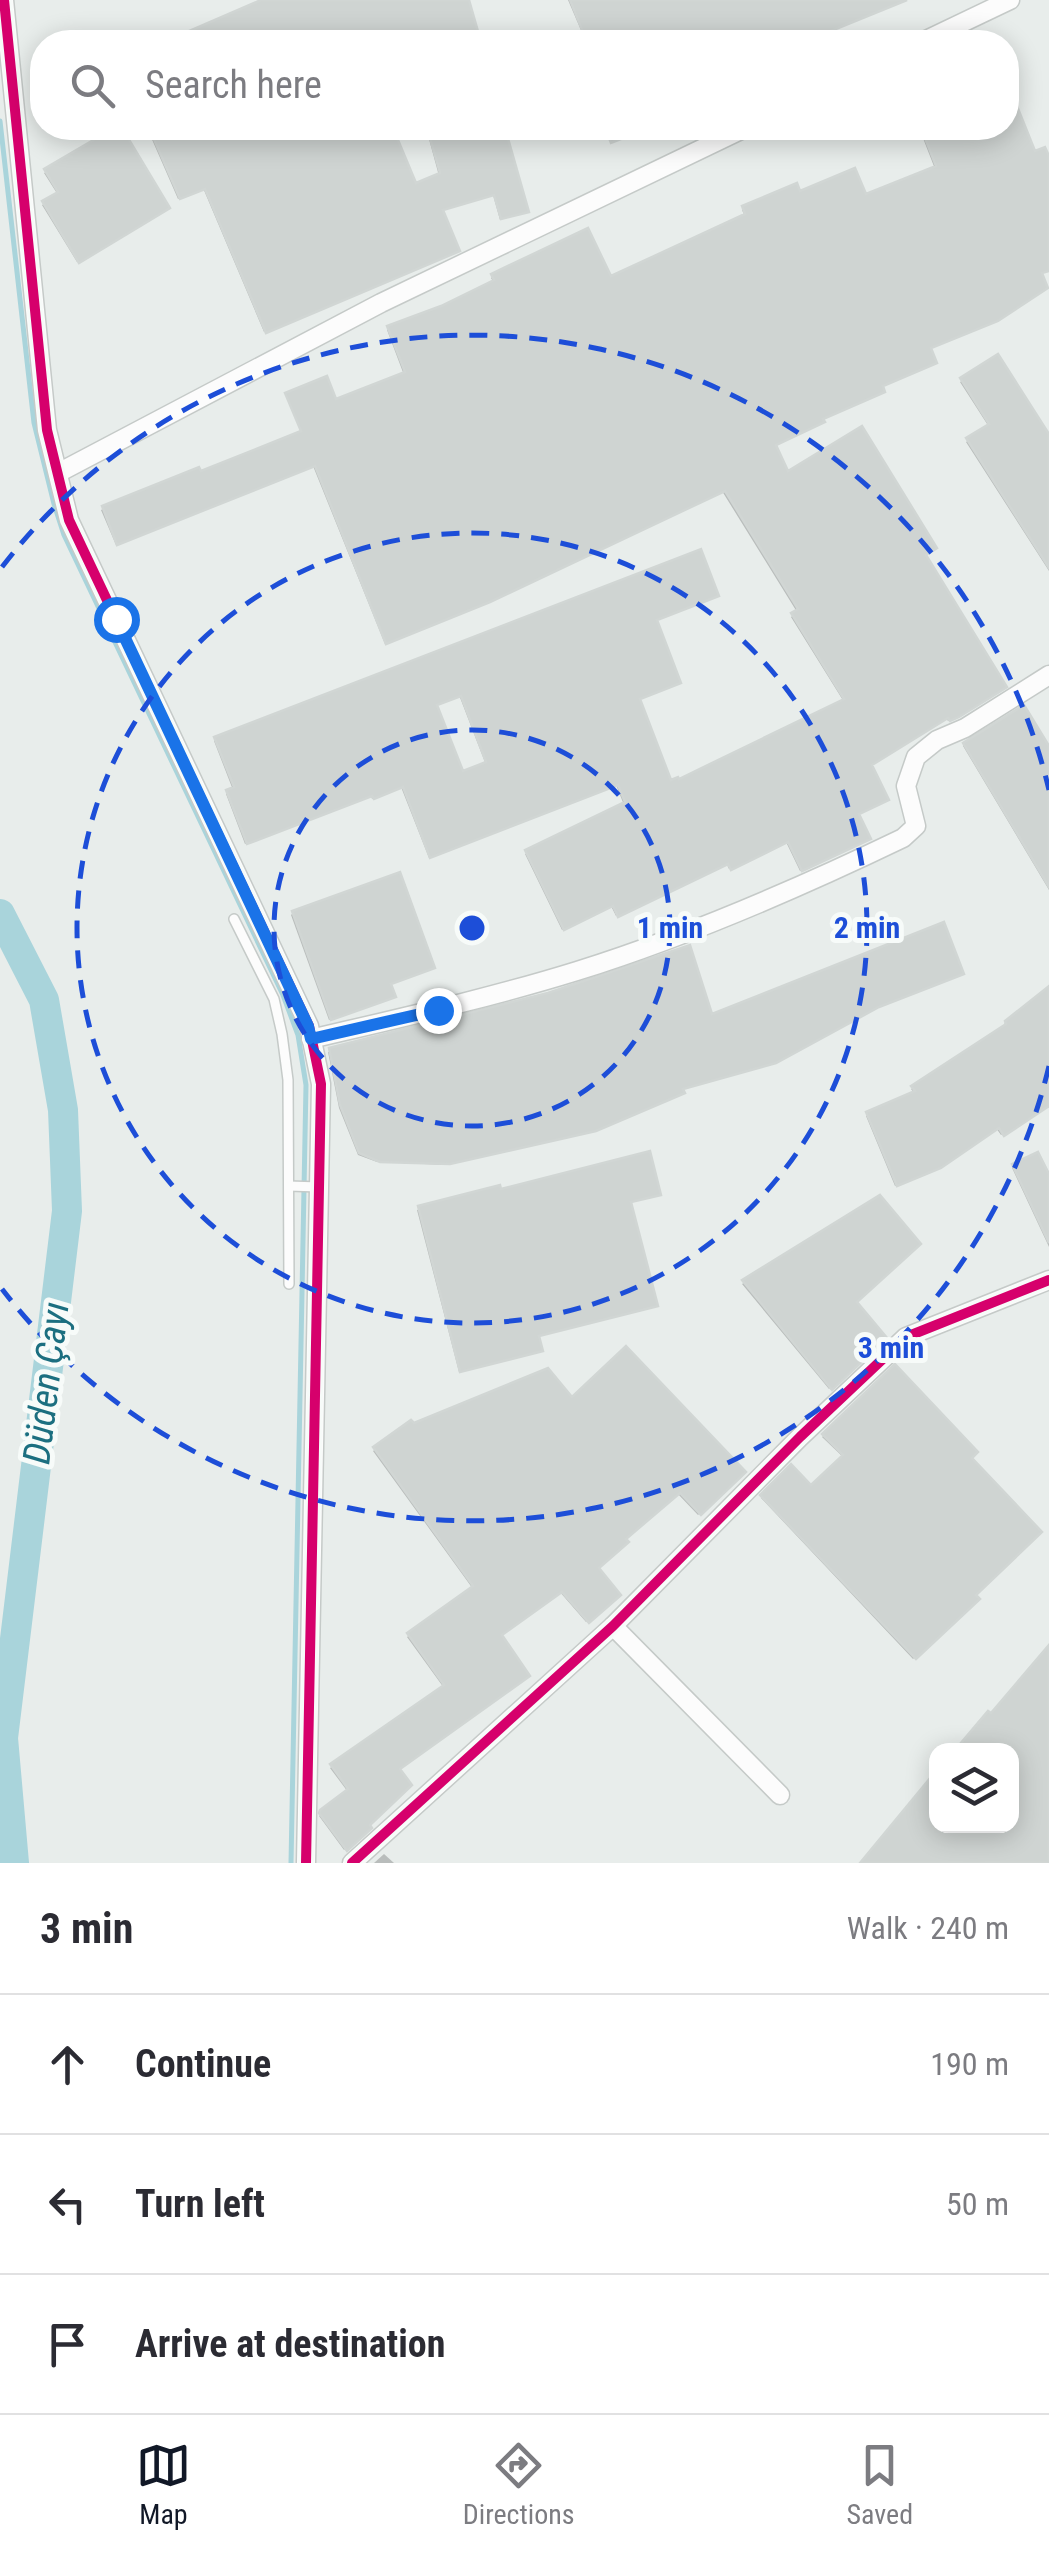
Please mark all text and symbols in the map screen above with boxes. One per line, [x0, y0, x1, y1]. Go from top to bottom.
search box [30, 30, 1019, 140]
icon: search [65, 58, 120, 113]
text: Search here [145, 63, 322, 107]
route start [94, 597, 140, 643]
centre of rings [454, 910, 490, 946]
text: 1 min [637, 910, 703, 945]
text: 2 min [834, 910, 900, 945]
route end [416, 988, 462, 1034]
water label: Düden Çayı [14, 1299, 78, 1467]
text: 3 min [858, 1330, 924, 1365]
map controls [929, 1743, 1019, 1833]
button: layers [929, 1743, 1019, 1833]
text: 3 min [40, 1904, 133, 1953]
text: Walk · 240 m [847, 1909, 1009, 1947]
icon: ahead [40, 2037, 95, 2092]
text: Continue [135, 2042, 271, 2086]
text: 190 m [930, 2045, 1009, 2083]
icon: left [40, 2177, 95, 2232]
text: Turn left [135, 2182, 265, 2226]
text: 50 m [946, 2185, 1009, 2223]
icon: arrive [40, 2317, 95, 2372]
text: Arrive at destination [135, 2322, 445, 2366]
tab: Map [136, 2438, 191, 2531]
tab: Directions [463, 2438, 575, 2531]
tab: Saved [846, 2438, 913, 2531]

